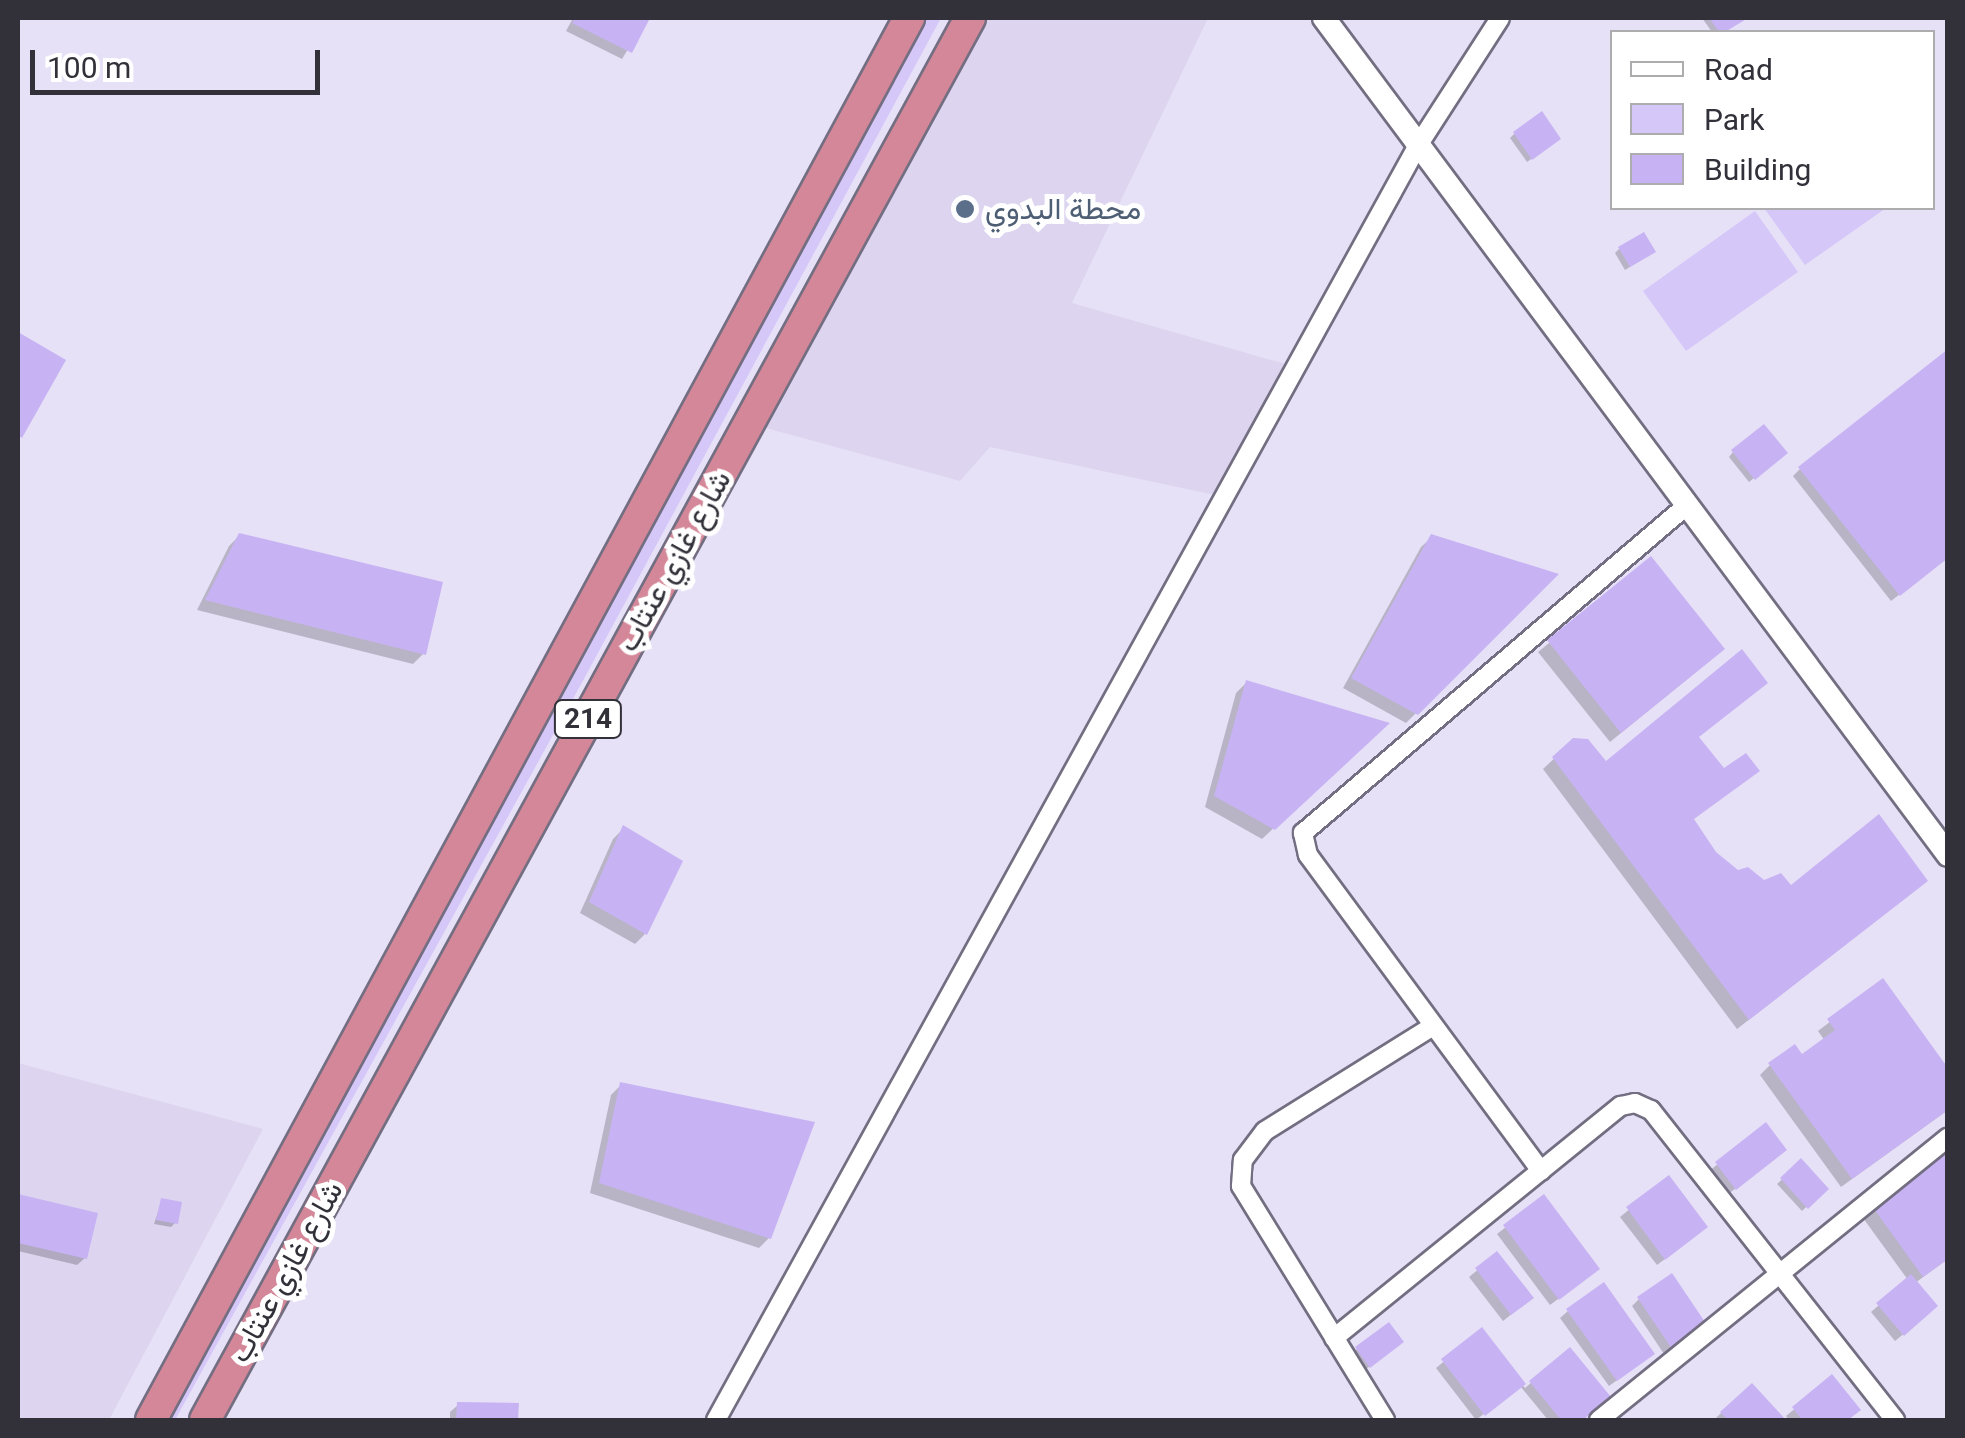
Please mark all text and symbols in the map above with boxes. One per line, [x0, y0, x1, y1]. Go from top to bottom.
scale bar [35, 30, 325, 92]
legend [1610, 30, 1935, 210]
text: 100 m [47, 50, 131, 85]
text: Road [1704, 52, 1773, 87]
text: Park [1704, 102, 1764, 137]
text: Building [1704, 152, 1811, 187]
place label: محطة البدوي [985, 191, 1141, 227]
marker: محطة البدوي [954, 198, 976, 220]
street label: شارع غازي عنتاب [609, 464, 739, 658]
road number: 214 [553, 696, 623, 742]
street label: شارع غازي عنتاب [221, 1175, 351, 1369]

